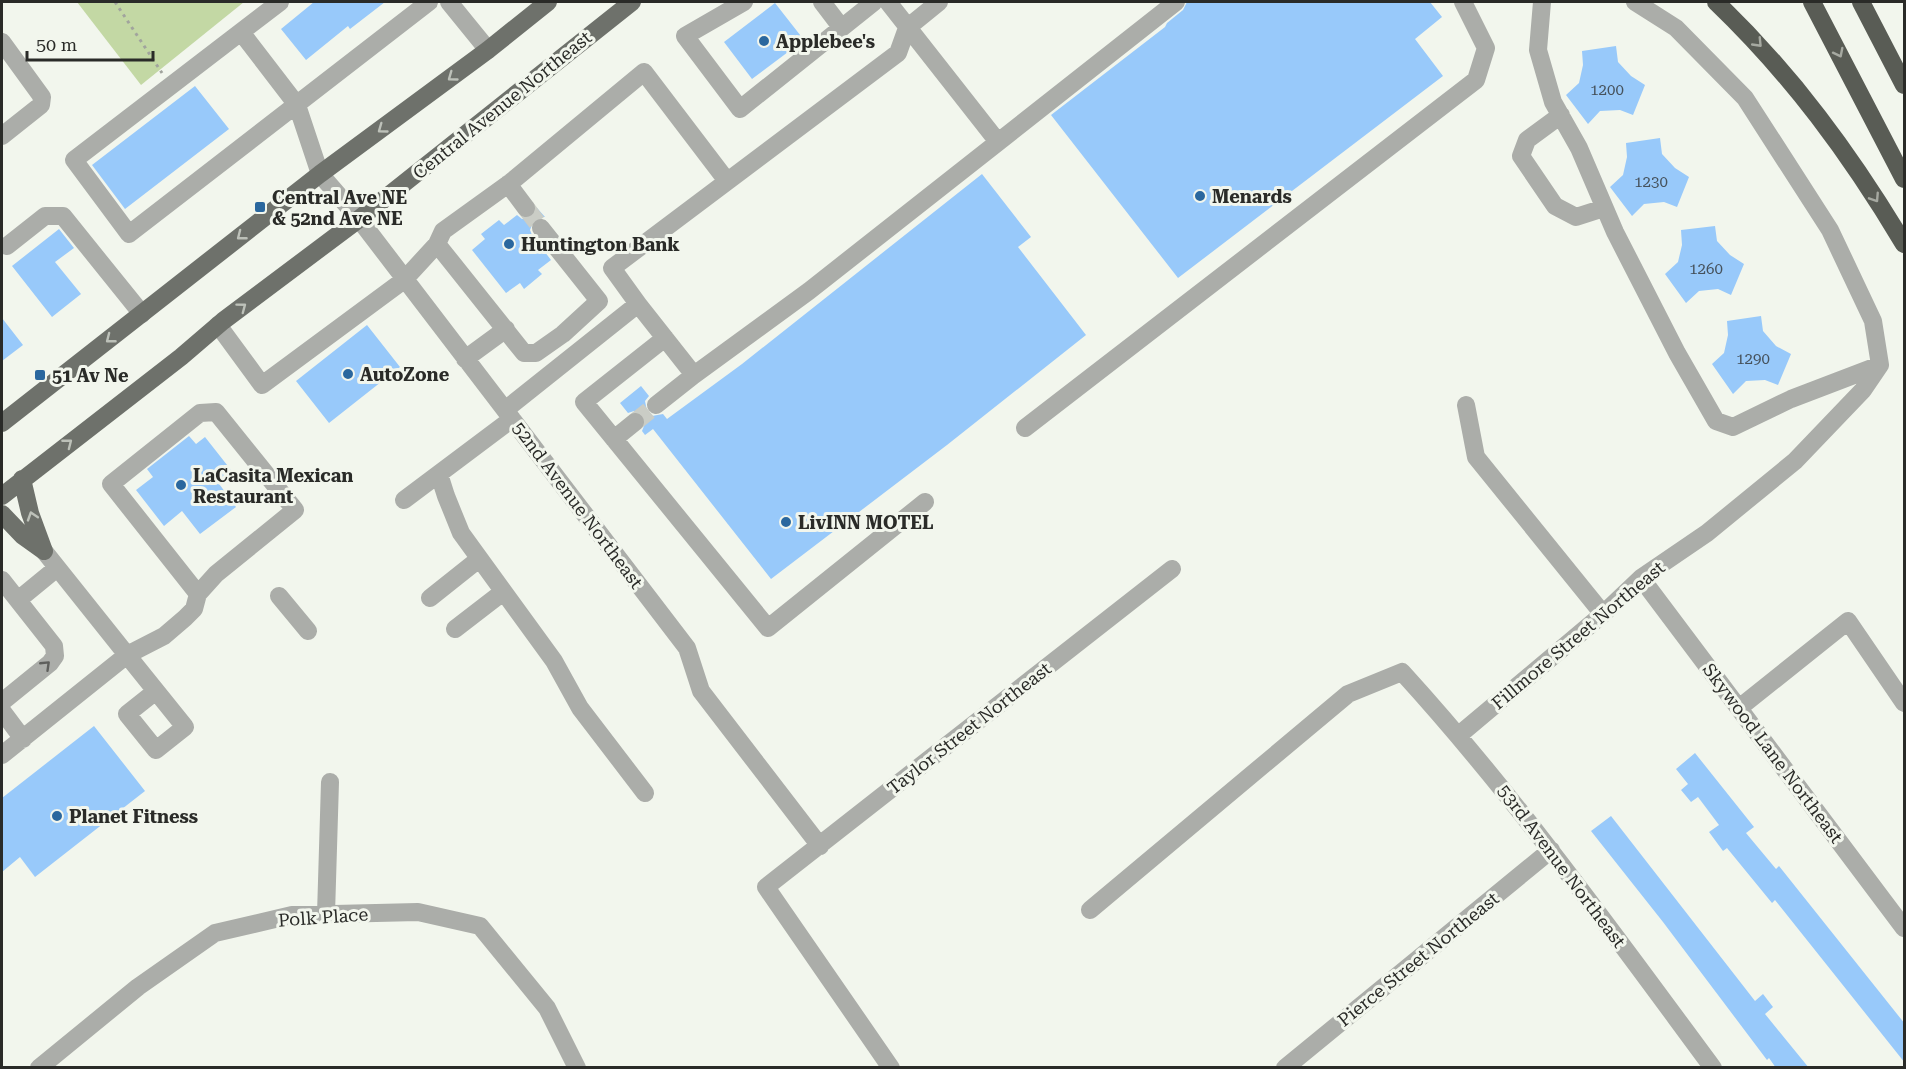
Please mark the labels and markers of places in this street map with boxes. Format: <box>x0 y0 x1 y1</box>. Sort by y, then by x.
place label: Applebee's <box>776 31 875 52</box>
marker: Applebee's <box>757 34 771 48</box>
place label: Menards <box>1212 186 1292 207</box>
place label: Central Ave NE & 52nd Ave NE <box>272 187 407 229</box>
marker: Menards <box>1193 189 1207 203</box>
marker: Central Ave NE & 52nd Ave NE <box>253 200 267 214</box>
place label: Huntington Bank <box>521 234 680 255</box>
marker: Huntington Bank <box>502 237 516 251</box>
place label: AutoZone <box>360 364 450 385</box>
place label: 51 Av Ne <box>52 365 129 386</box>
marker: AutoZone <box>341 367 355 381</box>
marker: 51 Av Ne <box>33 368 47 382</box>
place label: LaCasita Mexican Restaurant <box>193 465 353 507</box>
marker: LaCasita Mexican Restaurant <box>174 478 188 492</box>
place label: LivINN MOTEL <box>798 512 934 533</box>
marker: LivINN MOTEL <box>779 515 793 529</box>
place label: Planet Fitness <box>69 806 198 827</box>
marker: Planet Fitness <box>50 809 64 823</box>

